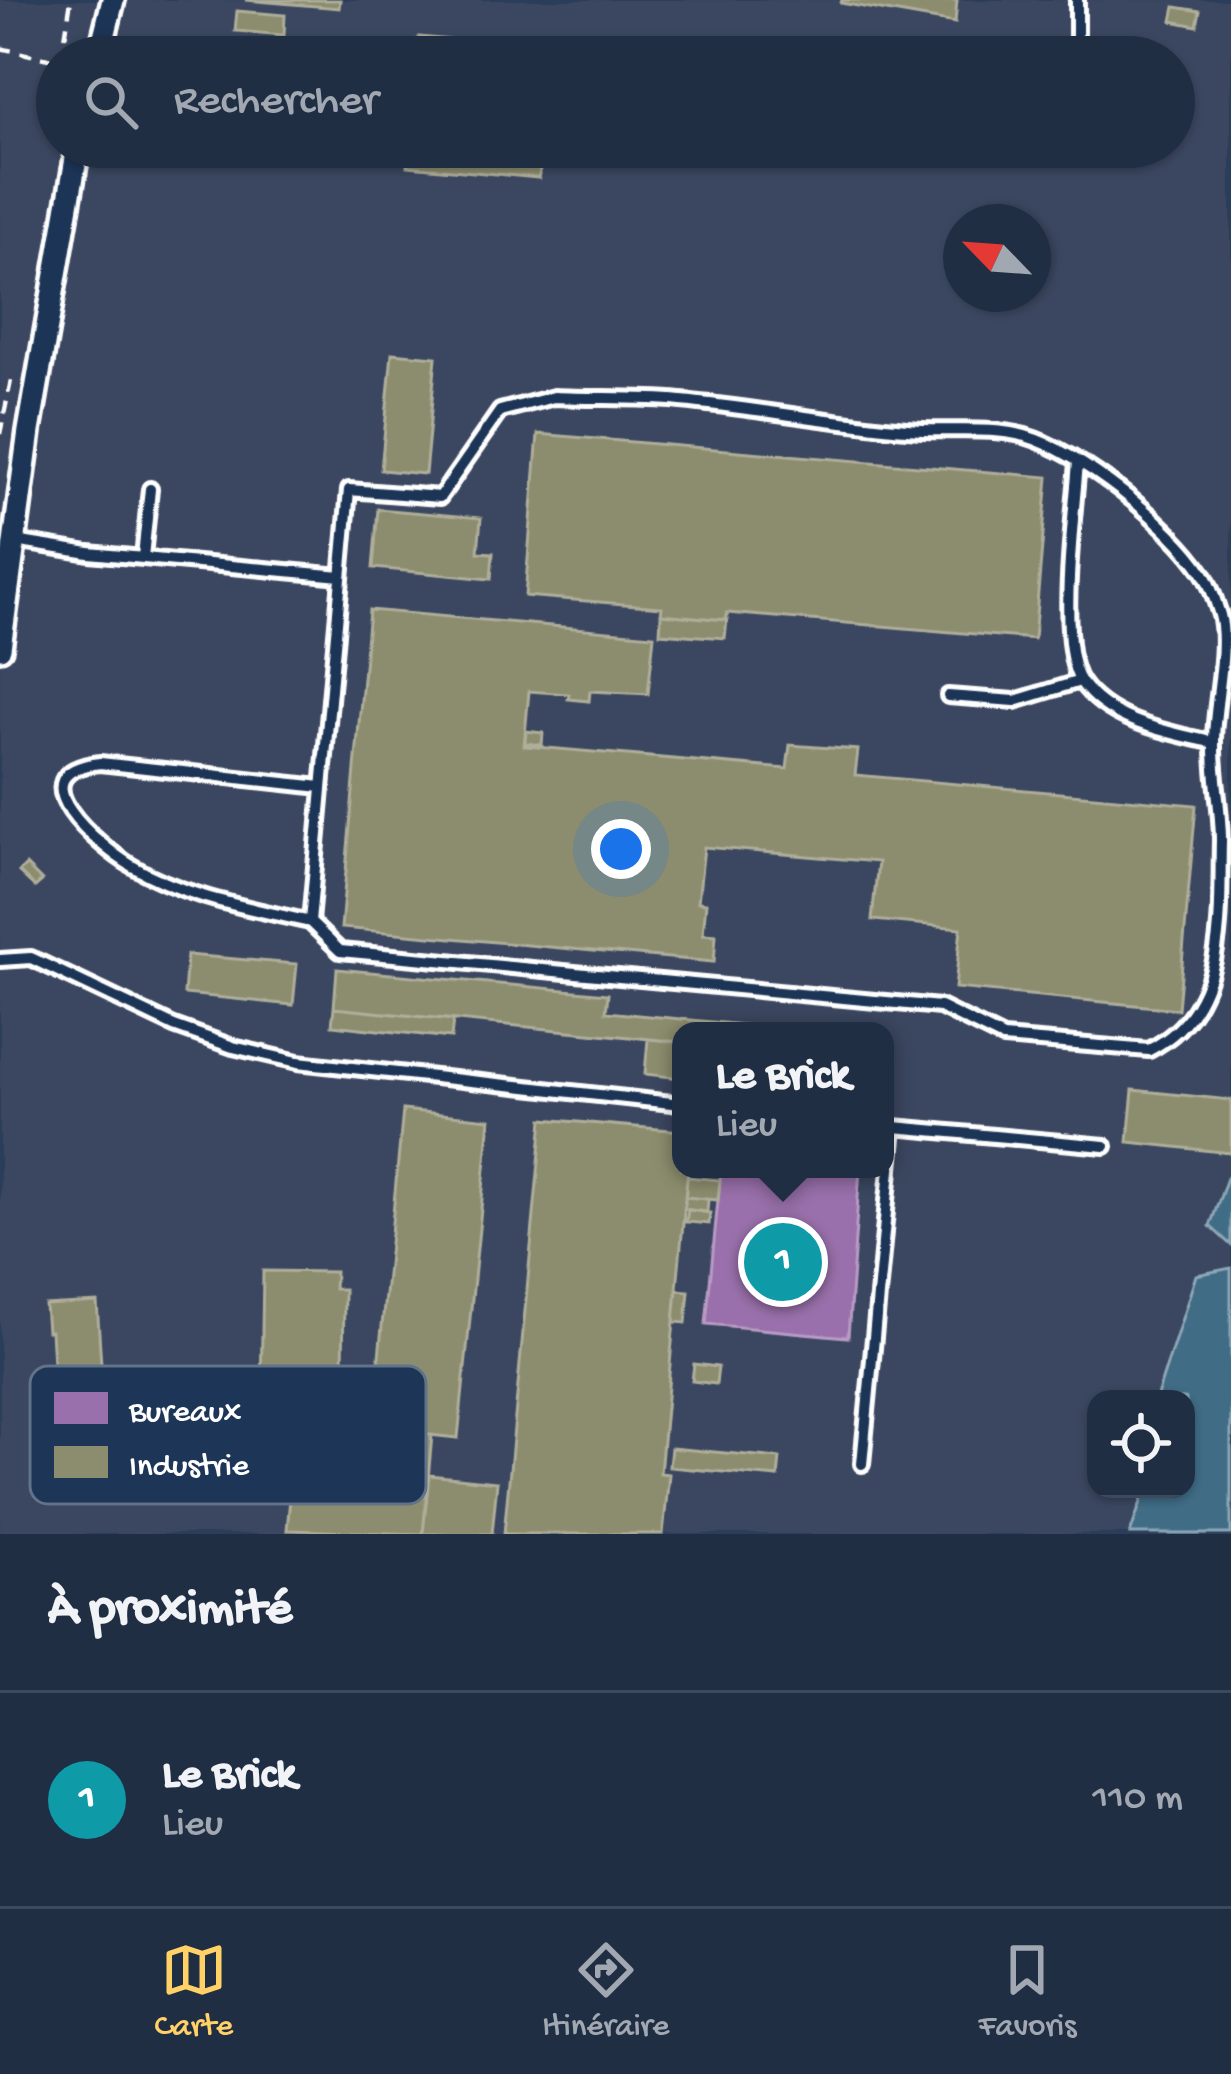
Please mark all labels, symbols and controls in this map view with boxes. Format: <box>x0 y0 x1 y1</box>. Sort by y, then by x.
search box <box>36 36 1195 168</box>
icon: search <box>78 69 144 135</box>
text: Rechercher <box>174 76 378 129</box>
north arrow <box>943 204 1051 312</box>
your location <box>591 819 651 879</box>
popup <box>672 1022 894 1178</box>
text: Le Brick <box>716 1051 850 1104</box>
text: Lieu <box>716 1104 777 1150</box>
pin: 1 <box>744 1217 822 1307</box>
legend <box>30 1366 426 1504</box>
map controls <box>1087 1390 1195 1498</box>
button: locate <box>1087 1390 1195 1498</box>
text: Bureaux <box>128 1395 241 1433</box>
text: Industrie <box>129 1449 250 1487</box>
text: À proximité <box>48 1582 292 1642</box>
text: Le Brick <box>162 1750 296 1803</box>
text: 1 <box>79 1777 95 1823</box>
text: 110 m <box>1092 1777 1183 1823</box>
text: Lieu <box>162 1803 223 1849</box>
tab: Carte <box>155 1937 233 2047</box>
tab: Itinéraire <box>542 1937 669 2047</box>
tab: Favoris <box>979 1937 1076 2047</box>

